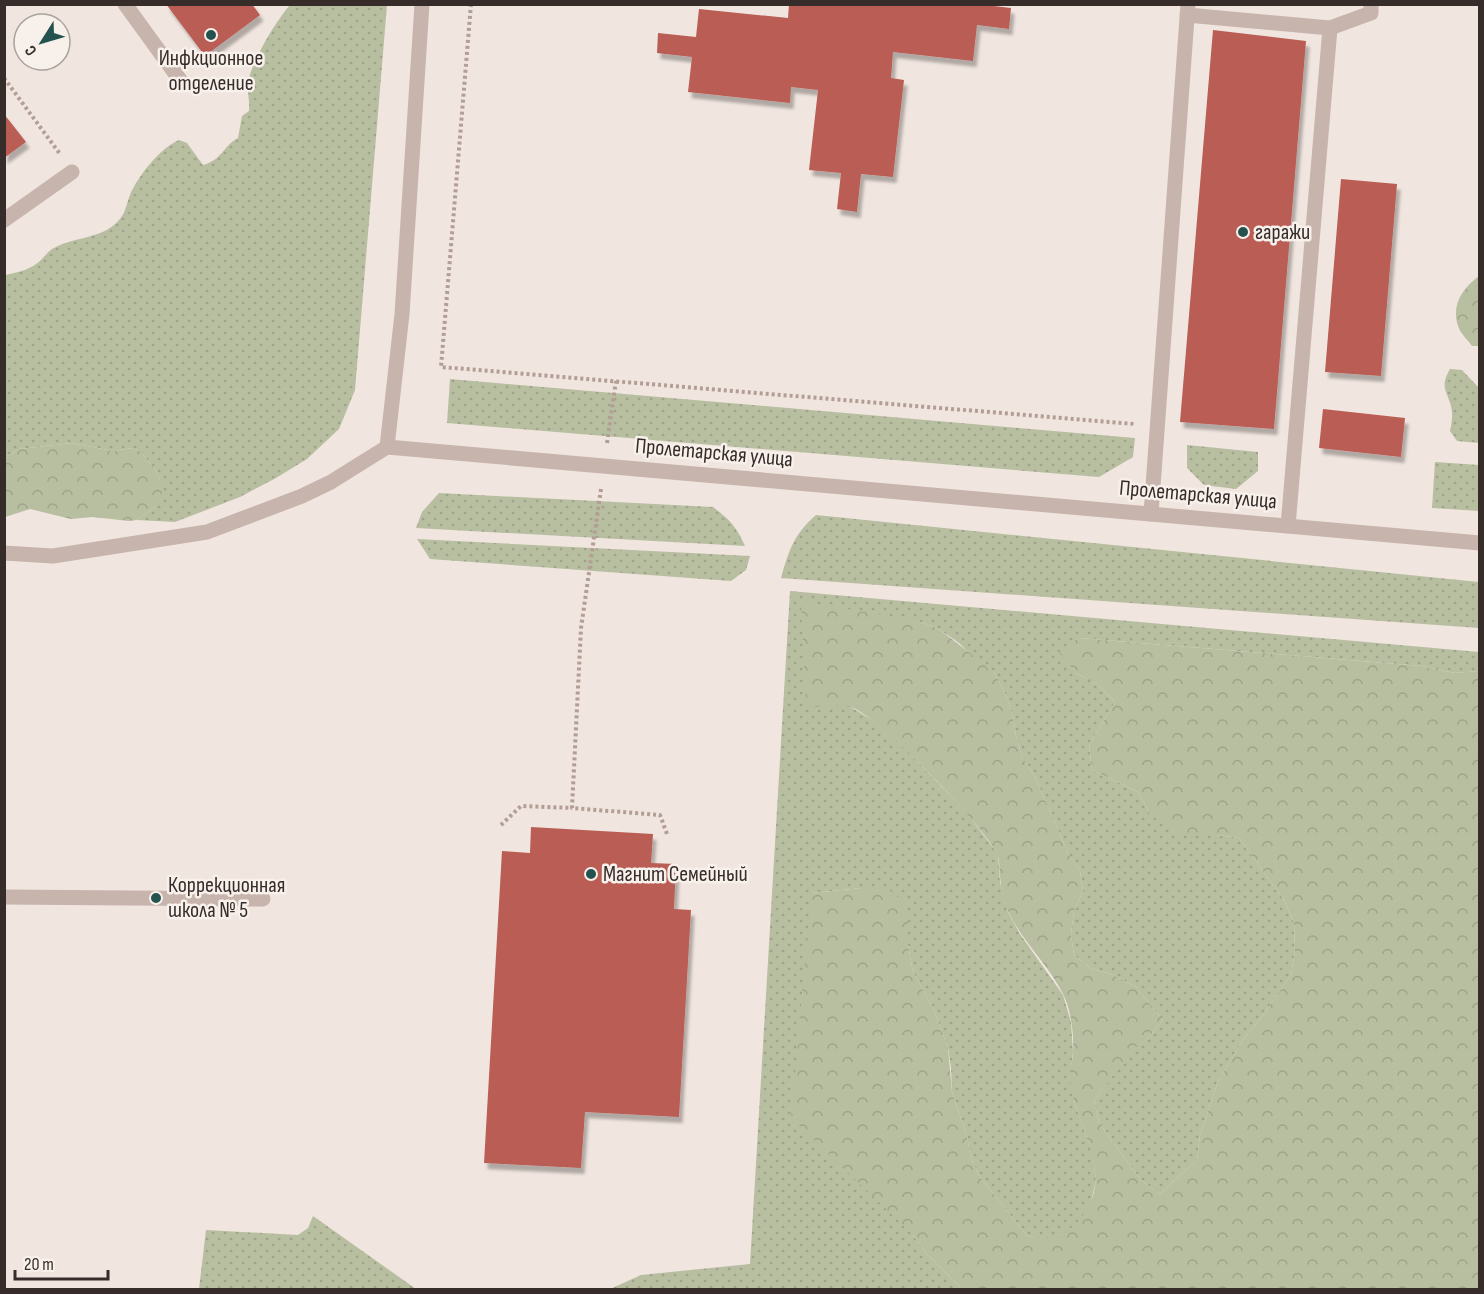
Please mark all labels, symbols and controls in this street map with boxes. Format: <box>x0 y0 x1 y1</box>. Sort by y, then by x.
north arrow <box>12 12 72 72</box>
marker: Инфкционное отделение <box>204 28 218 42</box>
text: С <box>21 41 41 59</box>
place label: Инфкционное отделение <box>159 45 263 97</box>
place label: гаражи <box>1255 219 1310 246</box>
marker: гаражи <box>1236 225 1250 239</box>
street label: Пролетарская улица <box>634 433 794 473</box>
street label: Пролетарская улица <box>1118 475 1278 515</box>
place label: Магнит Семейный <box>603 861 748 888</box>
marker: Магнит Семейный <box>584 867 598 881</box>
place label: Коррекционная школа № 5 <box>168 872 285 924</box>
marker: Коррекционная школа № 5 <box>149 891 163 905</box>
scale bar <box>15 1243 108 1281</box>
text: 20 m <box>24 1254 54 1275</box>

